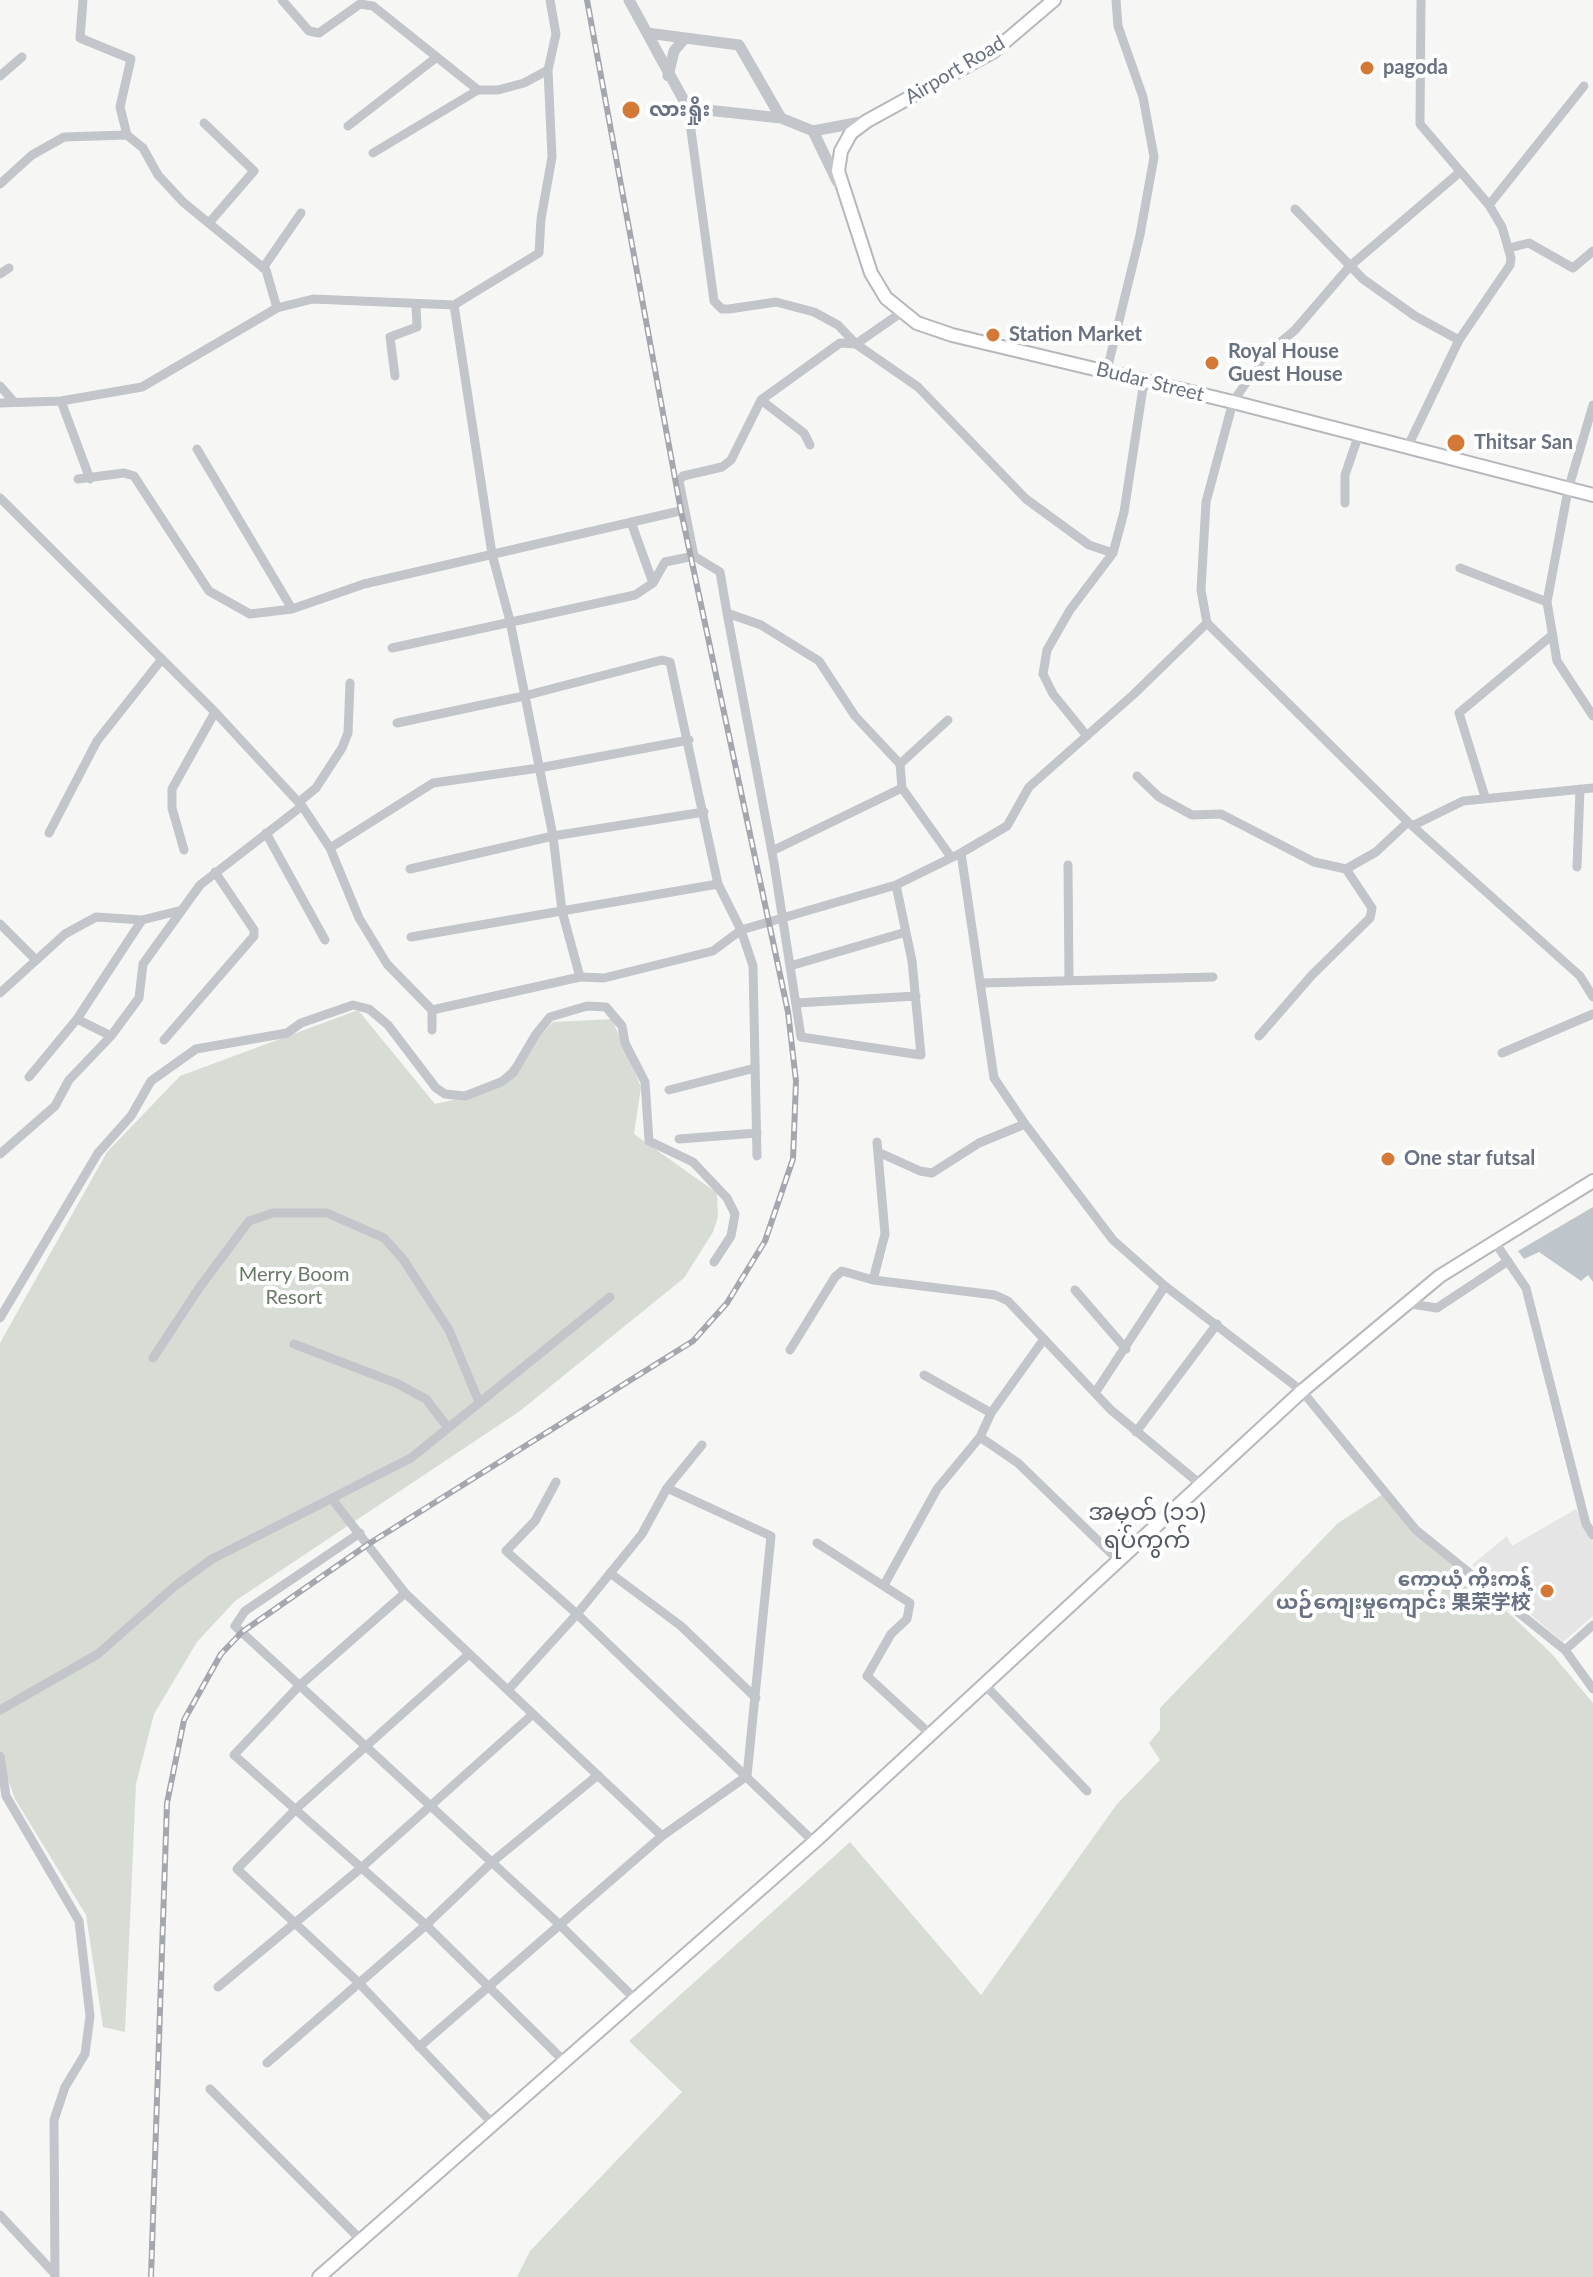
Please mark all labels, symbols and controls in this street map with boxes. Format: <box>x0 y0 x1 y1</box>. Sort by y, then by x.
street label: Airport Road <box>901 31 1009 109</box>
place label: pagoda <box>1383 56 1448 80</box>
marker: pagoda <box>1358 59 1376 77</box>
place label: လားရှိုး <box>649 98 710 122</box>
marker: လားရှိုး <box>620 99 642 121</box>
place label: Station Market <box>1009 323 1142 347</box>
marker: Station Market <box>984 326 1002 344</box>
place label: Royal House Guest House <box>1228 340 1343 387</box>
marker: Royal House Guest House <box>1203 354 1221 372</box>
street label: Budar Street <box>1094 357 1206 407</box>
place label: Thitsar San <box>1474 431 1573 455</box>
marker: Thitsar San <box>1445 432 1467 454</box>
place label: One star futsal <box>1404 1147 1535 1171</box>
marker: One star futsal <box>1379 1150 1397 1168</box>
park label: Merry Boom Resort <box>239 1263 349 1310</box>
district label: အမှတ် (၁၁) ရပ်ကွက် <box>1088 1498 1206 1554</box>
place label: ကော့ယုံ ကိုးကန့် ယဉ်ကျေးမှုကျောင်း 果荣学校 <box>1276 1568 1531 1615</box>
marker: ကော့ယုံ ကိုးကန့် ယဉ်ကျေးမှုကျောင်း 果荣学校 <box>1538 1582 1556 1600</box>

